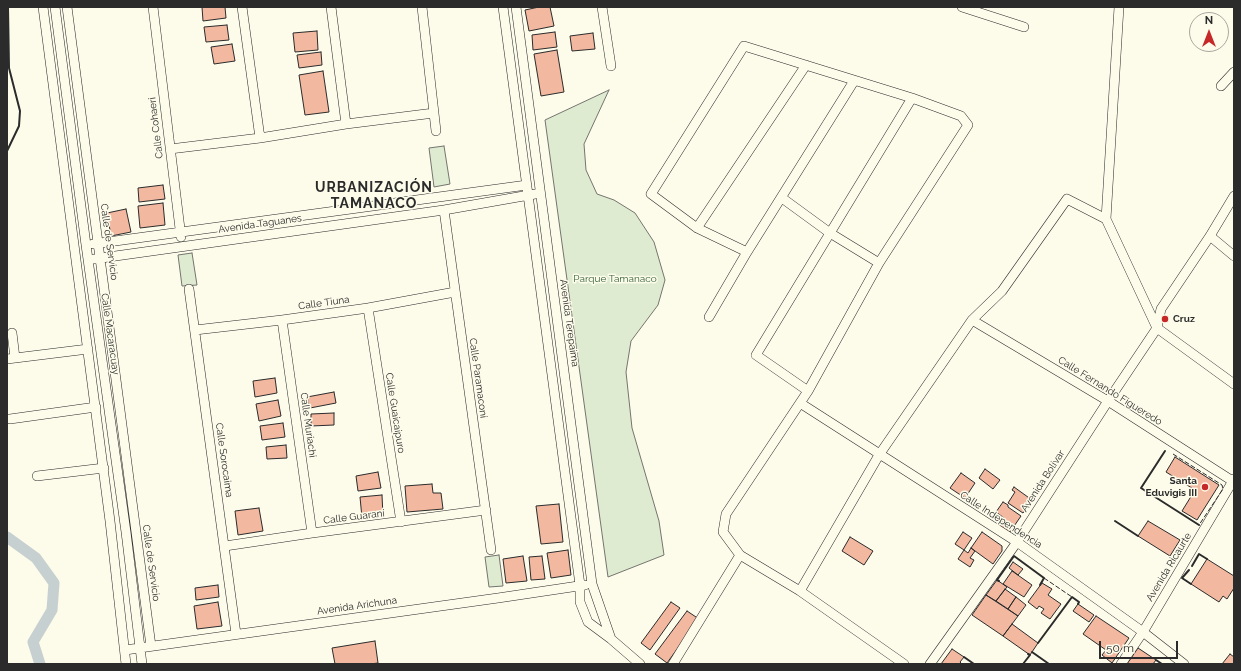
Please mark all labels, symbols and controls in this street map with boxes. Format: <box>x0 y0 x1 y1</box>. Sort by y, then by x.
north arrow <box>1189 12 1229 52</box>
text: N <box>1205 14 1213 27</box>
street label: Calle Cohaeri <box>146 97 166 159</box>
district label: URBANIZACIÓN TAMANACO <box>315 180 433 212</box>
street label: Calle de Servicio <box>98 203 120 281</box>
street label: Avenida Taguanes <box>217 212 303 236</box>
park label: Parque Tamanaco <box>573 273 657 285</box>
street label: Avenida Terepaima <box>557 278 581 368</box>
street label: Calle Macaracuay <box>98 292 122 376</box>
street label: Calle Tiuna <box>298 293 350 313</box>
place label: Cruz <box>1173 313 1195 325</box>
marker: Cruz <box>1160 314 1170 324</box>
street label: Calle Paramaconi <box>466 337 490 419</box>
street label: Calle Fernando Figueredo <box>1056 354 1164 428</box>
street label: Calle Guaicaipuro <box>383 372 407 454</box>
street label: Calle Muriachi <box>297 392 319 458</box>
street label: Calle Sorocaima <box>213 422 235 498</box>
street label: Avenida Bolívar <box>1019 448 1067 514</box>
place label: Santa Eduvigis III <box>1146 475 1197 498</box>
marker: Santa Eduvigis III <box>1200 482 1210 492</box>
street label: Calle Independencia <box>958 489 1044 551</box>
street label: Calle Guaraní <box>323 507 385 527</box>
street label: Calle de Servicio <box>140 524 162 602</box>
street label: Avenida Ricaurte <box>1144 531 1194 603</box>
street label: Avenida Arichuna <box>316 594 398 618</box>
scale bar <box>1101 633 1180 659</box>
text: 50 m <box>1106 641 1134 655</box>

